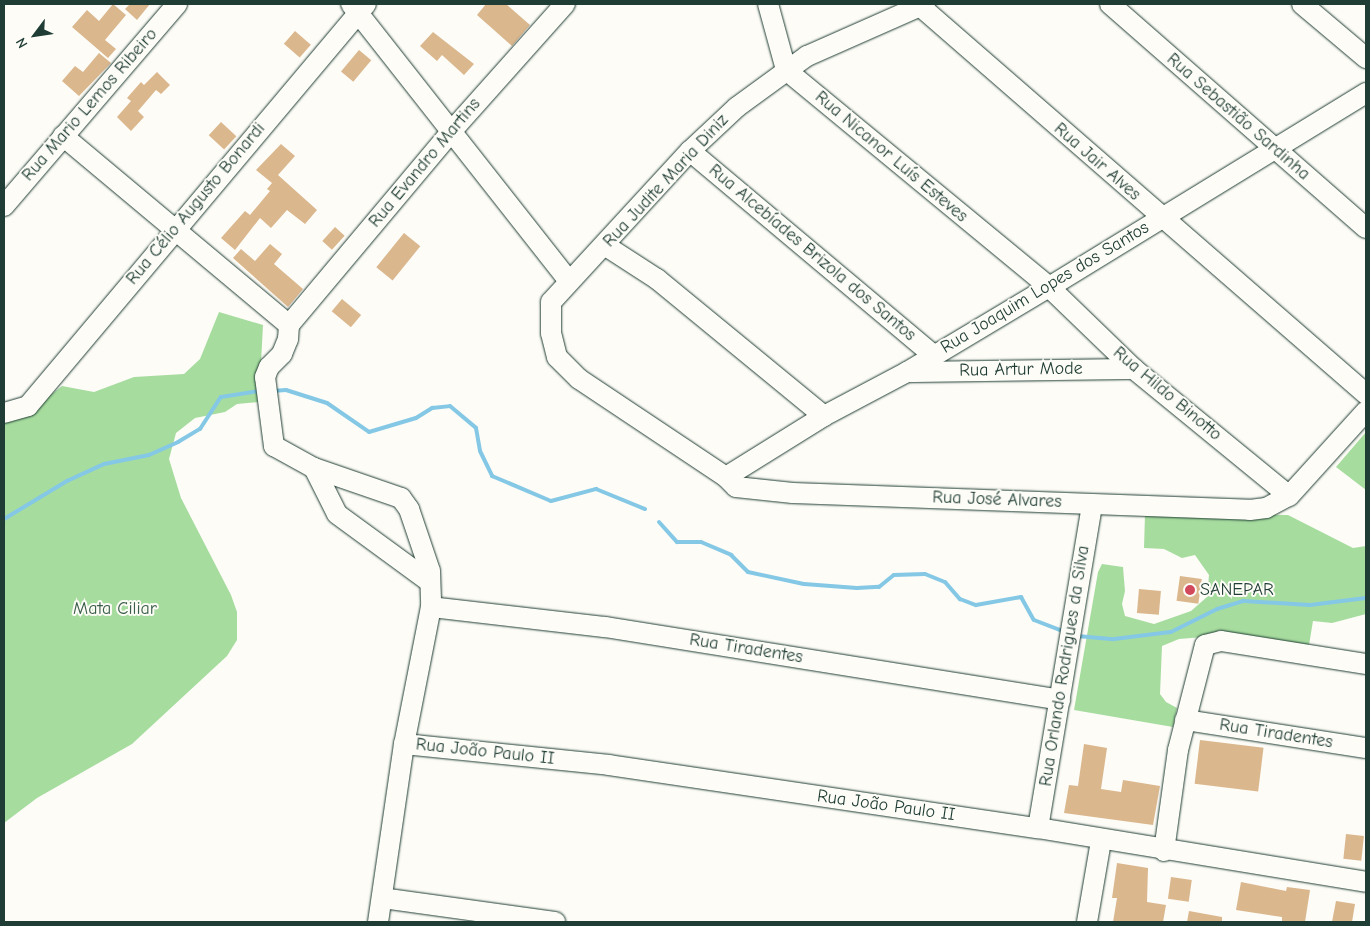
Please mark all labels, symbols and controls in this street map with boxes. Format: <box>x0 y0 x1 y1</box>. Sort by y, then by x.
north arrow <box>10 10 60 60</box>
street label: Rua Mario Lemos Ribeiro <box>18 24 162 186</box>
text: N <box>12 35 31 51</box>
street label: Rua Sebastião Sardinha <box>1162 49 1314 185</box>
street label: Rua Nicanor Luís Esteves <box>810 87 972 227</box>
street label: Rua Evandro Martins <box>364 94 486 232</box>
street label: Rua Judite Maria Diniz <box>599 110 733 252</box>
street label: Rua Jair Alves <box>1049 118 1145 206</box>
street label: Rua Célio Augusto Bonardi <box>122 119 270 289</box>
street label: Rua Alcebíades Brizola dos Santos <box>704 160 920 346</box>
street label: Rua Joaquim Lopes dos Santos <box>937 217 1153 359</box>
street label: Rua Hildo Binotto <box>1108 342 1226 446</box>
street label: Rua Artur Mode <box>959 358 1083 382</box>
street label: Rua José Alvares <box>932 487 1062 513</box>
street label: Rua Orlando Rodrigues da Silva <box>1035 544 1095 788</box>
place label: SANEPAR <box>1200 579 1274 601</box>
marker: SANEPAR <box>1184 584 1196 596</box>
park label: Mata Ciliar <box>73 598 157 620</box>
street label: Rua Tiradentes <box>688 629 804 669</box>
street label: Rua Tiradentes <box>1218 714 1334 754</box>
street label: Rua João Paulo II <box>415 734 555 770</box>
street label: Rua João Paulo II <box>816 786 956 826</box>

